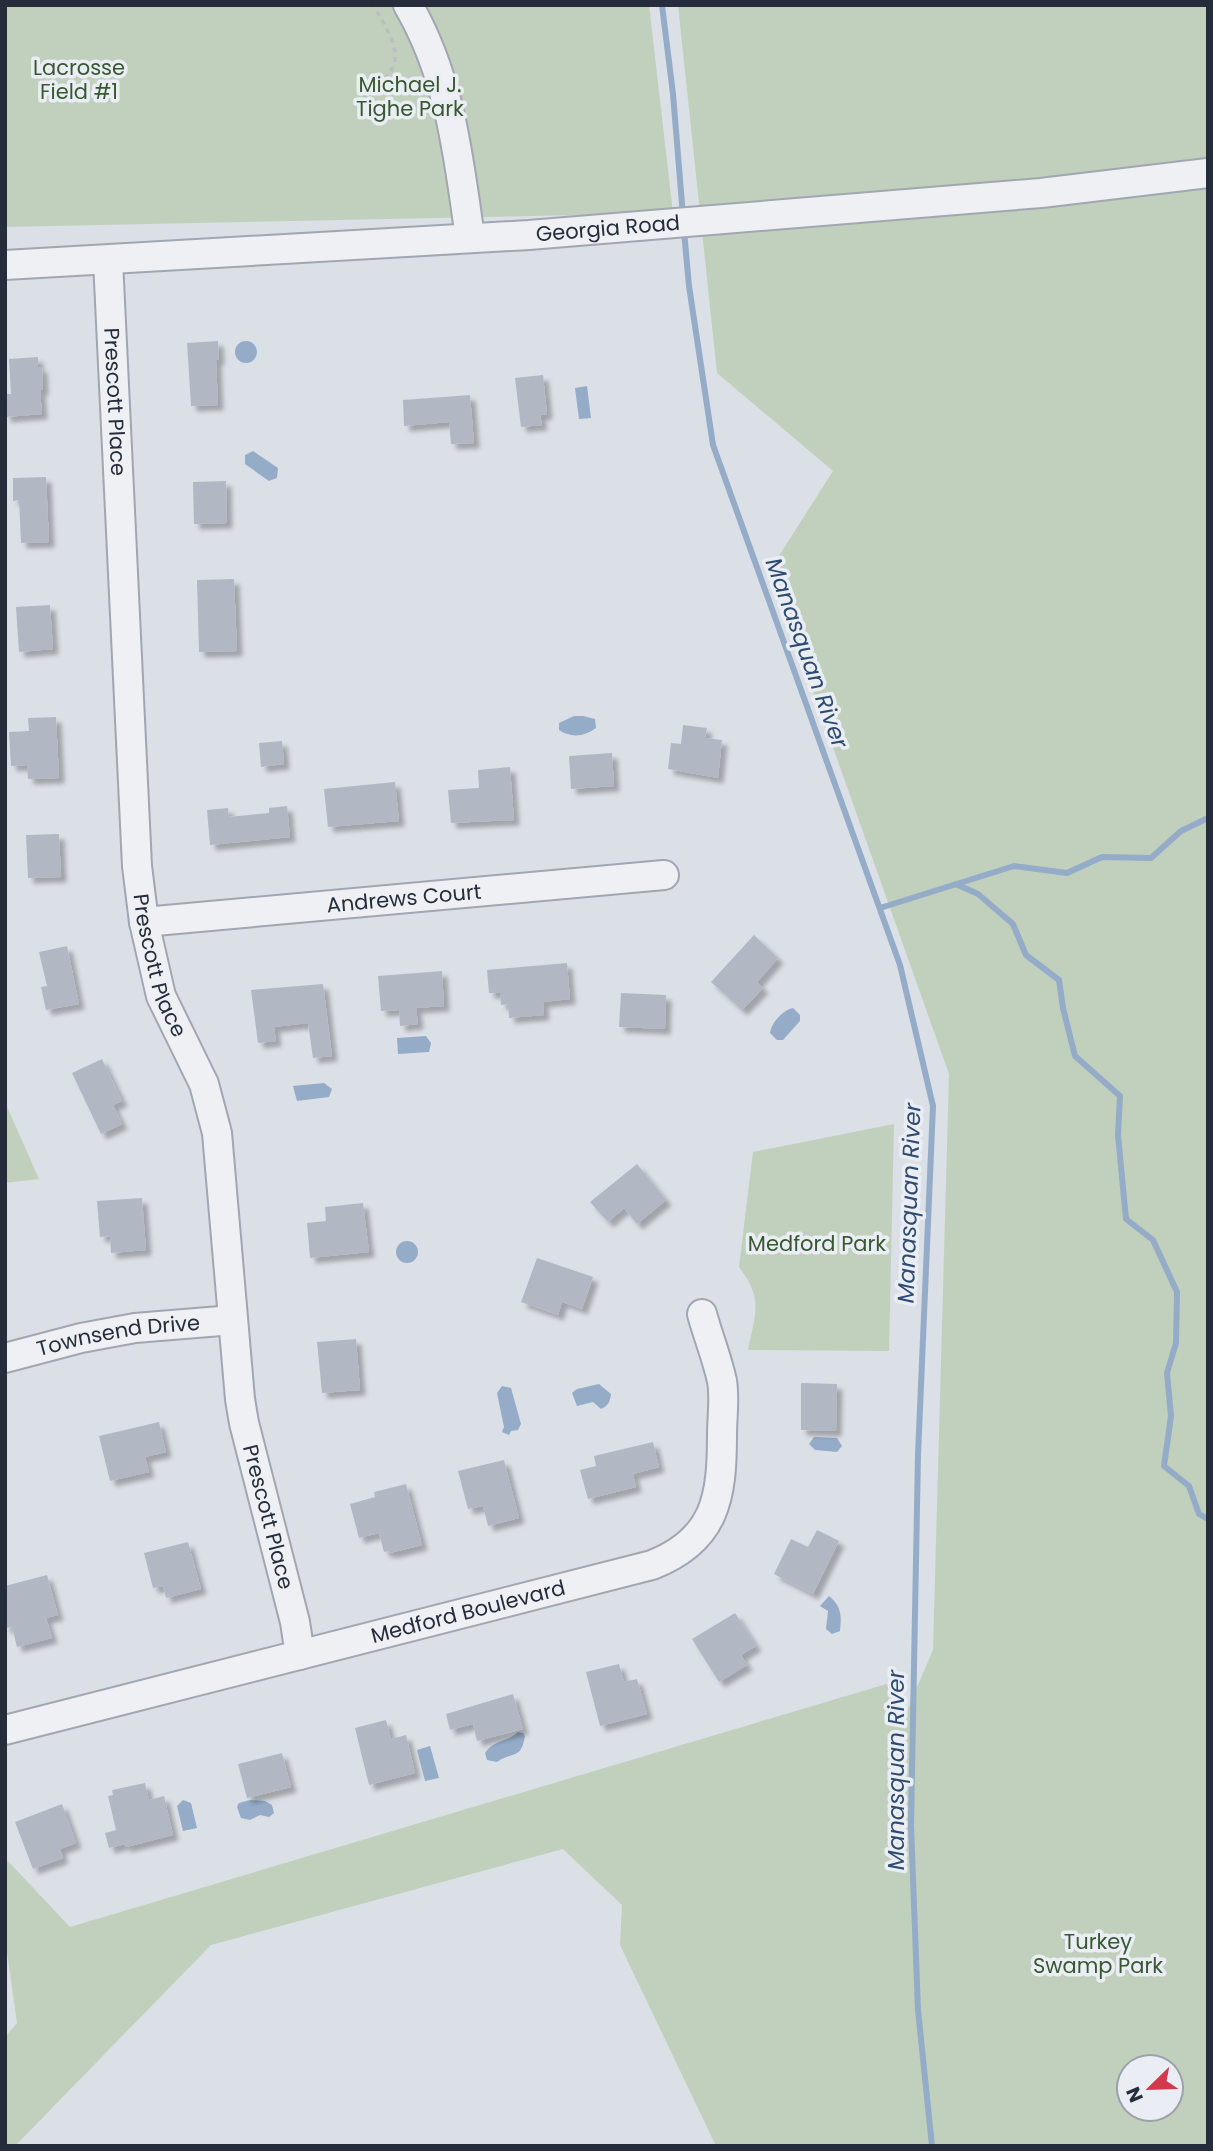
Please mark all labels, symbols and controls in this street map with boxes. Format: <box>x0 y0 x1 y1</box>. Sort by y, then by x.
park label: Lacrosse Field #1 <box>33 53 125 106</box>
park label: Michael J. Tighe Park <box>356 70 464 123</box>
street label: Georgia Road <box>535 208 681 248</box>
street label: Prescott Place <box>97 327 133 477</box>
water label: Manasquan River <box>758 553 857 754</box>
street label: Andrews Court <box>325 877 482 919</box>
street label: Prescott Place <box>127 892 194 1042</box>
water label: Manasquan River <box>890 1101 929 1304</box>
park label: Medford Park <box>748 1229 886 1258</box>
street label: Townsend Drive <box>33 1308 201 1363</box>
street label: Prescott Place <box>236 1441 301 1592</box>
street label: Medford Boulevard <box>368 1573 568 1650</box>
water label: Manasquan River <box>880 1668 912 1870</box>
park label: Turkey Swamp Park <box>1033 1927 1163 1980</box>
north arrow <box>1115 2053 1185 2123</box>
text: N <box>1120 2083 1150 2106</box>

